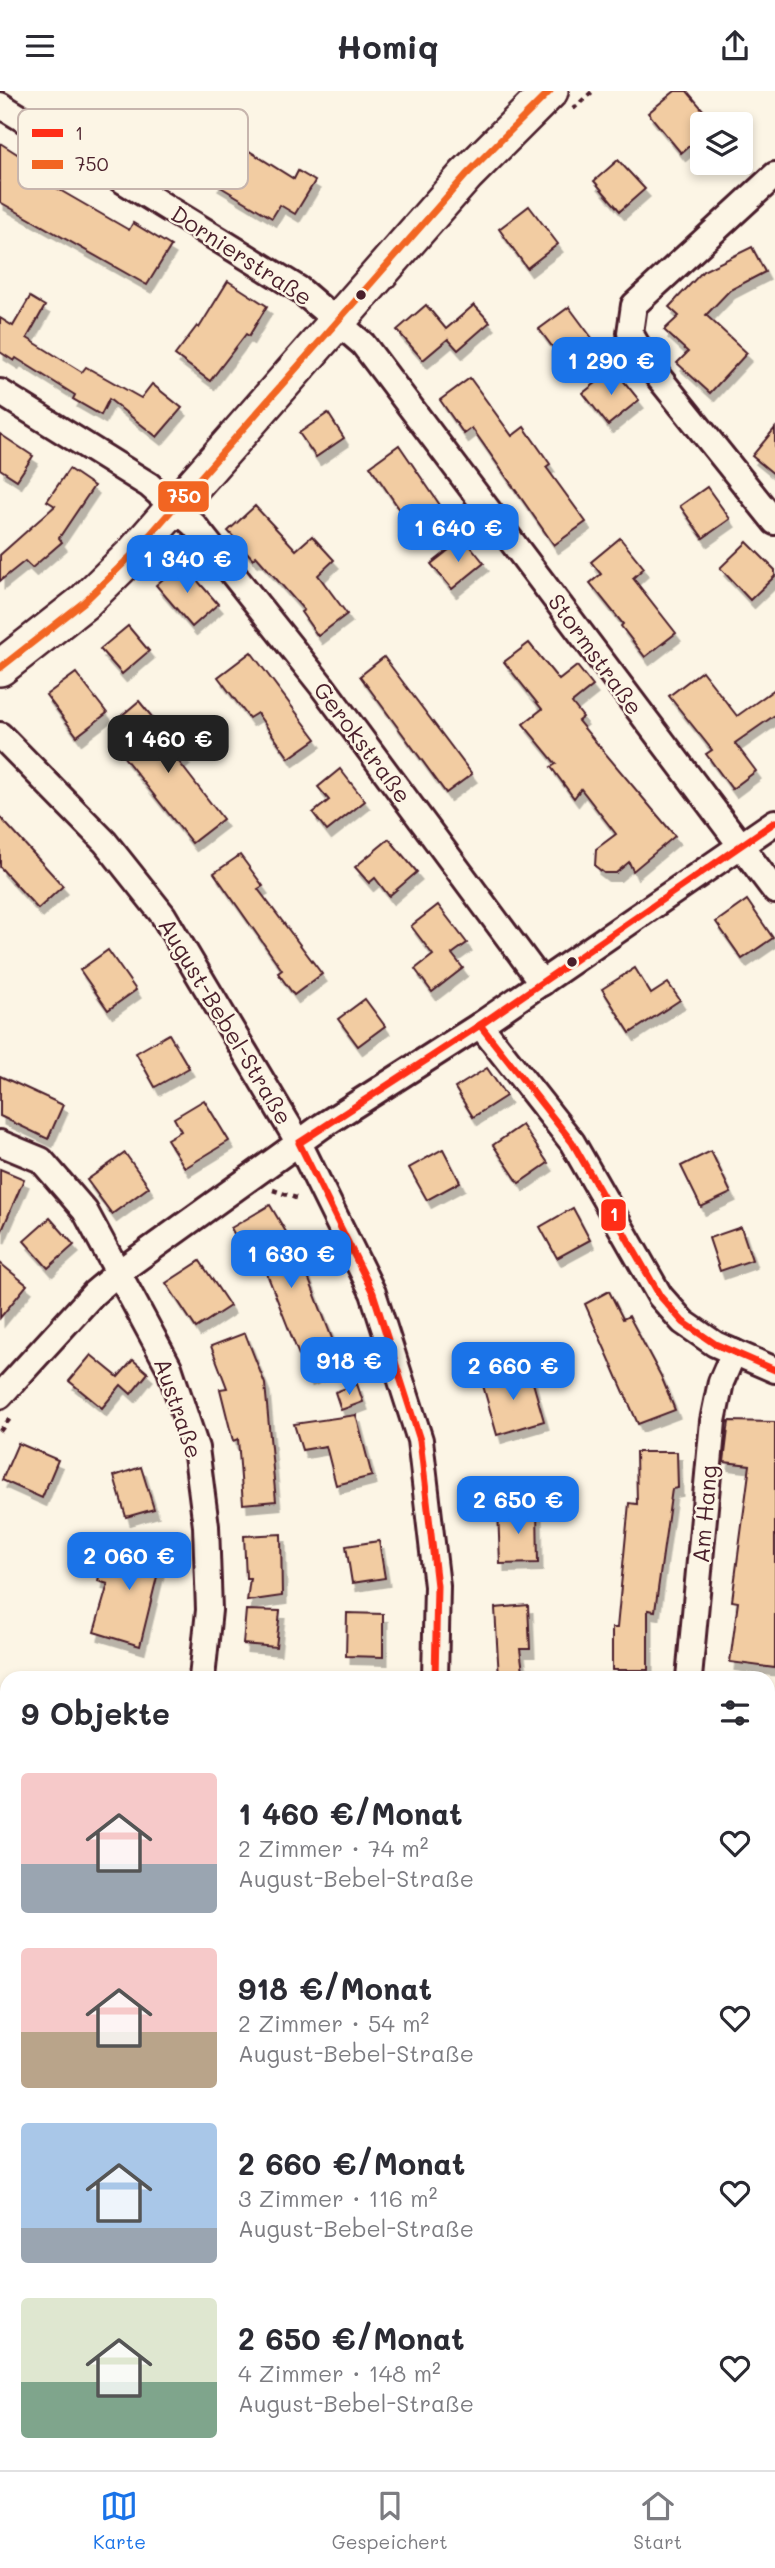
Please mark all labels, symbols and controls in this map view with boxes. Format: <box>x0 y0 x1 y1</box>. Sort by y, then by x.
text: Homiq <box>336 25 439 67</box>
icon: menu <box>21 27 59 65</box>
icon: share <box>716 27 754 65</box>
legend <box>18 109 248 189</box>
map controls <box>690 112 753 175</box>
button: layers <box>690 112 753 175</box>
text: 1 <box>75 120 84 145</box>
text: 750 <box>75 151 109 176</box>
street label: Dornierstraße <box>166 198 318 312</box>
unlabelled marker <box>354 288 368 302</box>
pin: 1 290 € <box>546 337 676 397</box>
text: 1 290 € <box>568 345 654 375</box>
line badge: 750 <box>157 480 210 513</box>
text: 750 <box>167 483 201 508</box>
pin: 1 640 € <box>393 505 523 564</box>
text: 1 640 € <box>414 512 502 542</box>
pin: 1 340 € <box>122 535 252 595</box>
text: 1 340 € <box>143 543 231 573</box>
street label: Stormstraße <box>542 588 650 720</box>
street label: Gerokstraße <box>307 675 419 809</box>
pin: 1 460 € <box>103 715 233 775</box>
text: 1 460 € <box>124 723 212 753</box>
street label: August-Bebel-Straße <box>152 912 300 1130</box>
unlabelled marker <box>565 955 579 969</box>
line badge: 1 <box>600 1198 627 1232</box>
text: 1 <box>610 1201 618 1226</box>
pin: 1 630 € <box>226 1231 356 1290</box>
text: 1 630 € <box>247 1238 335 1268</box>
pin: 918 € <box>300 1337 398 1397</box>
pin: 2 660 € <box>448 1343 578 1402</box>
text: 918 € <box>316 1345 382 1375</box>
text: 2 660 € <box>468 1350 558 1380</box>
street label: Austraße <box>148 1354 210 1462</box>
street label: Am Hang <box>685 1464 723 1564</box>
pin: 2 650 € <box>453 1477 583 1536</box>
text: 2 650 € <box>473 1484 563 1514</box>
pin: 2 060 € <box>64 1533 194 1592</box>
text: 2 060 € <box>83 1540 175 1570</box>
text: 9 Objekte <box>21 1693 170 1733</box>
icon: filters <box>716 1694 754 1732</box>
text: 1 460 €/Monat <box>238 1793 463 1833</box>
icon: home <box>77 1801 161 1885</box>
icon: heart <box>716 1824 754 1862</box>
text: 2 Zimmer · 74 m² <box>238 1833 429 1863</box>
text: August-Bebel-Straße <box>238 1863 474 1893</box>
text: 918 €/Monat <box>238 1968 432 2008</box>
icon: home <box>77 1976 161 2060</box>
icon: heart <box>716 1999 754 2037</box>
text: 2 Zimmer · 54 m² <box>238 2008 429 2038</box>
text: August-Bebel-Straße <box>238 2038 474 2068</box>
text: 2 660 €/Monat <box>238 2143 465 2183</box>
icon: home <box>77 2151 161 2235</box>
icon: heart <box>716 2174 754 2212</box>
text: 3 Zimmer · 116 m² <box>238 2183 437 2213</box>
text: August-Bebel-Straße <box>238 2213 474 2243</box>
text: 2 650 €/Monat <box>238 2318 465 2358</box>
icon: home <box>77 2326 161 2410</box>
icon: heart <box>716 2349 754 2387</box>
text: 4 Zimmer · 148 m² <box>238 2358 441 2388</box>
text: August-Bebel-Straße <box>238 2388 474 2418</box>
tab: Karte <box>93 2487 146 2554</box>
tab: Gespeichert <box>332 2487 448 2554</box>
tab: Start <box>633 2487 682 2554</box>

